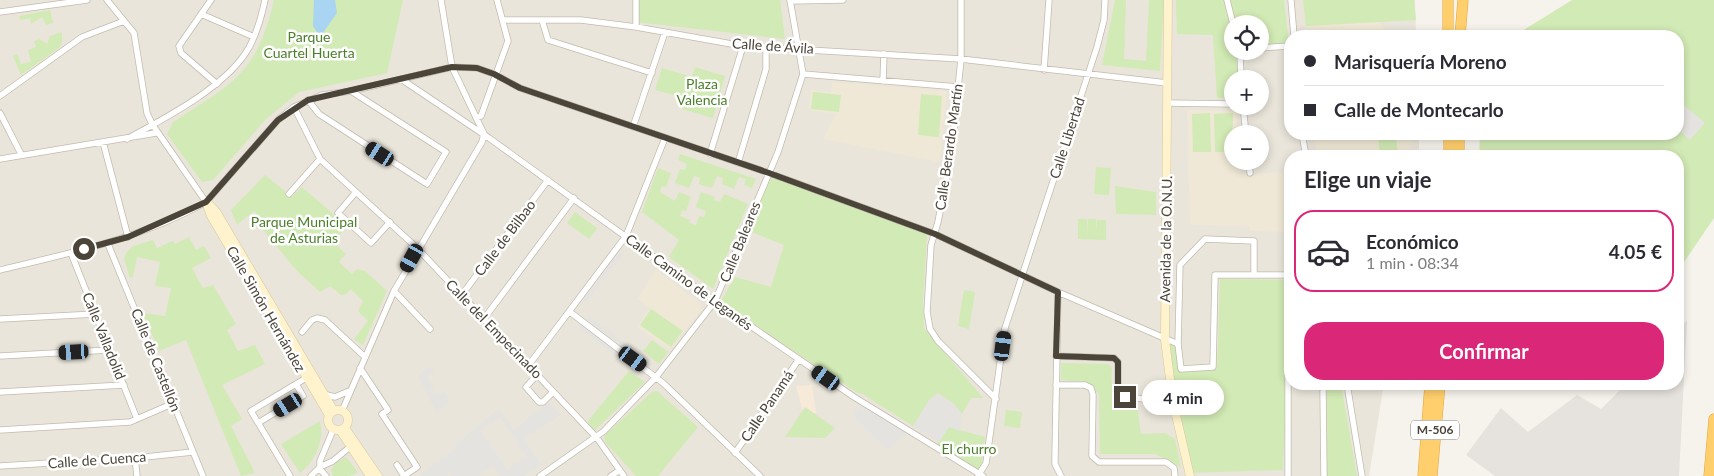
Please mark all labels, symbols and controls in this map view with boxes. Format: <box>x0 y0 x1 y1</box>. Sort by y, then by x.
map controls <box>1224 15 1269 170</box>
button: locate <box>1224 15 1269 60</box>
park label: Parque Cuartel Huerta <box>263 28 355 61</box>
street label: Calle de Ávila <box>732 34 815 57</box>
text: Marisquería Moreno <box>1334 50 1507 73</box>
button: + <box>1224 70 1269 115</box>
park label: Plaza Valencia <box>677 75 727 108</box>
street label: Calle Berardo Martín <box>931 83 966 211</box>
street label: Calle Libertad <box>1045 95 1088 181</box>
text: Calle de Montecarlo <box>1334 98 1504 121</box>
button: − <box>1224 125 1269 170</box>
car <box>363 140 396 168</box>
text: Elige un viaje <box>1304 166 1432 193</box>
street label: Avenida de la O.N.U. <box>1156 175 1175 303</box>
street label: Calle de Bilbao <box>470 196 539 279</box>
street label: Calle Baleares <box>716 199 763 285</box>
park label: Parque Municipal de Asturias <box>251 213 357 246</box>
icon: car <box>1306 229 1351 274</box>
street label: Calle Camino de Leganés <box>622 230 756 333</box>
text: Económico <box>1366 230 1459 253</box>
route start <box>73 238 95 260</box>
text: 4.05 € <box>1609 240 1662 263</box>
car <box>398 241 425 275</box>
street label: Calle Simón Hernández <box>223 243 309 375</box>
text: 1 min · 08:34 <box>1366 253 1459 272</box>
street label: Calle del Empecinado <box>443 276 546 382</box>
street label: Calle Valladolid <box>79 290 130 382</box>
street label: Calle de Castellón <box>128 306 185 414</box>
button: Confirmar <box>1304 322 1664 380</box>
car <box>993 330 1012 362</box>
car <box>58 344 89 360</box>
car <box>616 344 649 374</box>
car <box>809 363 842 393</box>
street label: Calle Panamá <box>737 367 797 445</box>
callout: 4 min <box>1142 380 1225 414</box>
route end <box>1114 386 1136 408</box>
text: 4 min <box>1163 388 1203 407</box>
car <box>271 391 304 419</box>
road number: M-506 <box>1411 420 1459 440</box>
park label: El churro <box>941 440 997 457</box>
street label: Calle de Cuenca <box>47 448 147 471</box>

